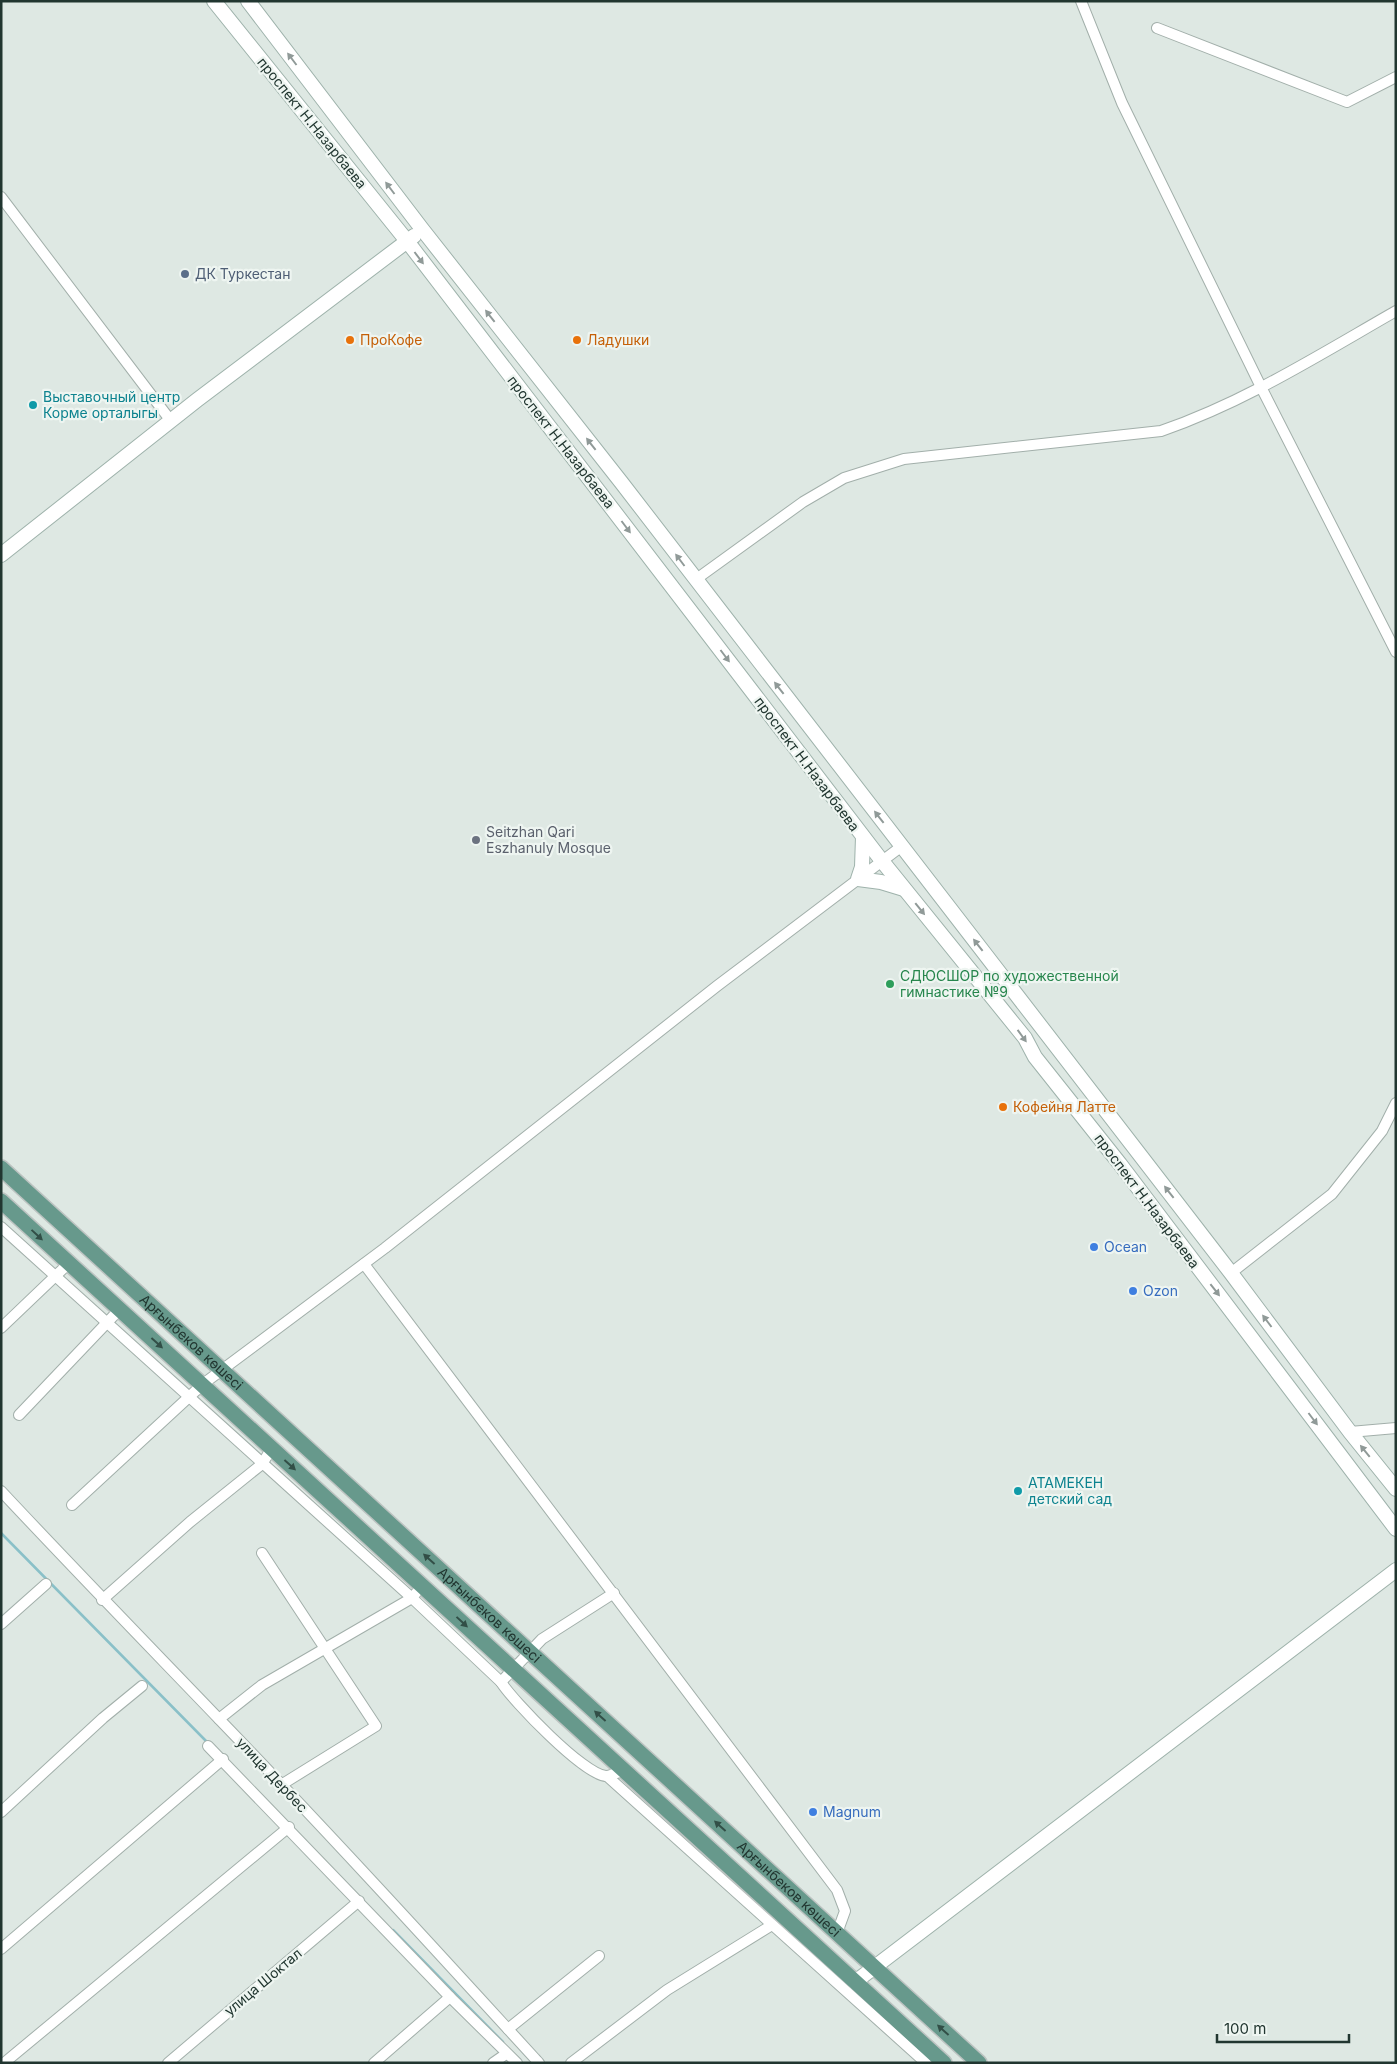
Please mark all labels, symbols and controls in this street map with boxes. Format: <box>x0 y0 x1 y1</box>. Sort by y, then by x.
one-way arrow <box>287 52 297 66</box>
street label: проспект Н.Назарбаева <box>254 54 371 192</box>
one-way arrow <box>385 182 396 195</box>
one-way arrow <box>414 251 424 265</box>
place label: ДК Туркестан <box>195 265 291 282</box>
marker: ДК Туркестан <box>179 268 191 280</box>
one-way arrow <box>485 309 495 323</box>
place label: ПроКофе <box>360 331 422 348</box>
place label: Ладушки <box>587 331 649 348</box>
marker: ПроКофе <box>344 334 356 346</box>
marker: Ладушки <box>571 334 583 346</box>
street label: проспект Н.Назарбаева <box>504 372 619 511</box>
place label: Выставочный центр Корме орталыгы <box>43 388 180 421</box>
marker: Выставочный центр Корме орталыгы <box>27 399 39 411</box>
one-way arrow <box>585 438 596 451</box>
one-way arrow <box>621 520 631 534</box>
one-way arrow <box>675 553 685 567</box>
one-way arrow <box>719 649 730 662</box>
one-way arrow <box>774 682 785 695</box>
street label: проспект Н.Назарбаева <box>751 693 863 834</box>
one-way arrow <box>874 810 884 824</box>
place label: Seitzhan Qari Eszhanuly Mosque <box>486 823 611 856</box>
marker: Seitzhan Qari Eszhanuly Mosque <box>470 834 482 846</box>
one-way arrow <box>915 903 926 916</box>
one-way arrow <box>973 939 984 952</box>
place label: СДЮСШОР по художественной гимнастике №9 <box>900 967 1119 1000</box>
marker: СДЮСШОР по художественной гимнастике №9 <box>884 978 896 990</box>
one-way arrow <box>1017 1029 1027 1043</box>
place label: Кофейня Латте <box>1013 1098 1116 1115</box>
marker: Кофейня Латте <box>997 1101 1009 1113</box>
street label: проспект Н.Назарбаева <box>1091 1130 1203 1271</box>
one-way arrow <box>1163 1186 1174 1199</box>
one-way arrow <box>30 1229 42 1241</box>
place label: Ocean <box>1104 1238 1147 1255</box>
marker: Ocean <box>1088 1241 1100 1253</box>
place label: Ozon <box>1143 1282 1178 1299</box>
one-way arrow <box>1209 1283 1220 1296</box>
marker: Ozon <box>1127 1285 1139 1297</box>
street label: Арғынбеков көшесі <box>137 1290 247 1393</box>
one-way arrow <box>1262 1314 1272 1328</box>
one-way arrow <box>151 1338 164 1349</box>
one-way arrow <box>1308 1412 1318 1426</box>
one-way arrow <box>1360 1445 1371 1458</box>
one-way arrow <box>284 1459 296 1471</box>
place label: АТАМЕКЕН детский сад <box>1028 1474 1112 1507</box>
marker: АТАМЕКЕН детский сад <box>1012 1485 1024 1497</box>
one-way arrow <box>423 1553 435 1565</box>
street label: Арғынбеков көшесі <box>435 1563 545 1666</box>
one-way arrow <box>456 1616 468 1628</box>
one-way arrow <box>595 1710 607 1722</box>
street label: улица Дербес <box>233 1734 311 1816</box>
place label: Magnum <box>823 1803 881 1820</box>
marker: Magnum <box>807 1806 819 1818</box>
one-way arrow <box>714 1820 727 1831</box>
street label: Арғынбеков көшесі <box>734 1837 844 1940</box>
street label: улица Шоктал <box>221 1944 305 2019</box>
scale bar <box>1217 2012 1350 2044</box>
text: 100 m <box>1224 2019 1266 2038</box>
one-way arrow <box>938 2024 950 2036</box>

